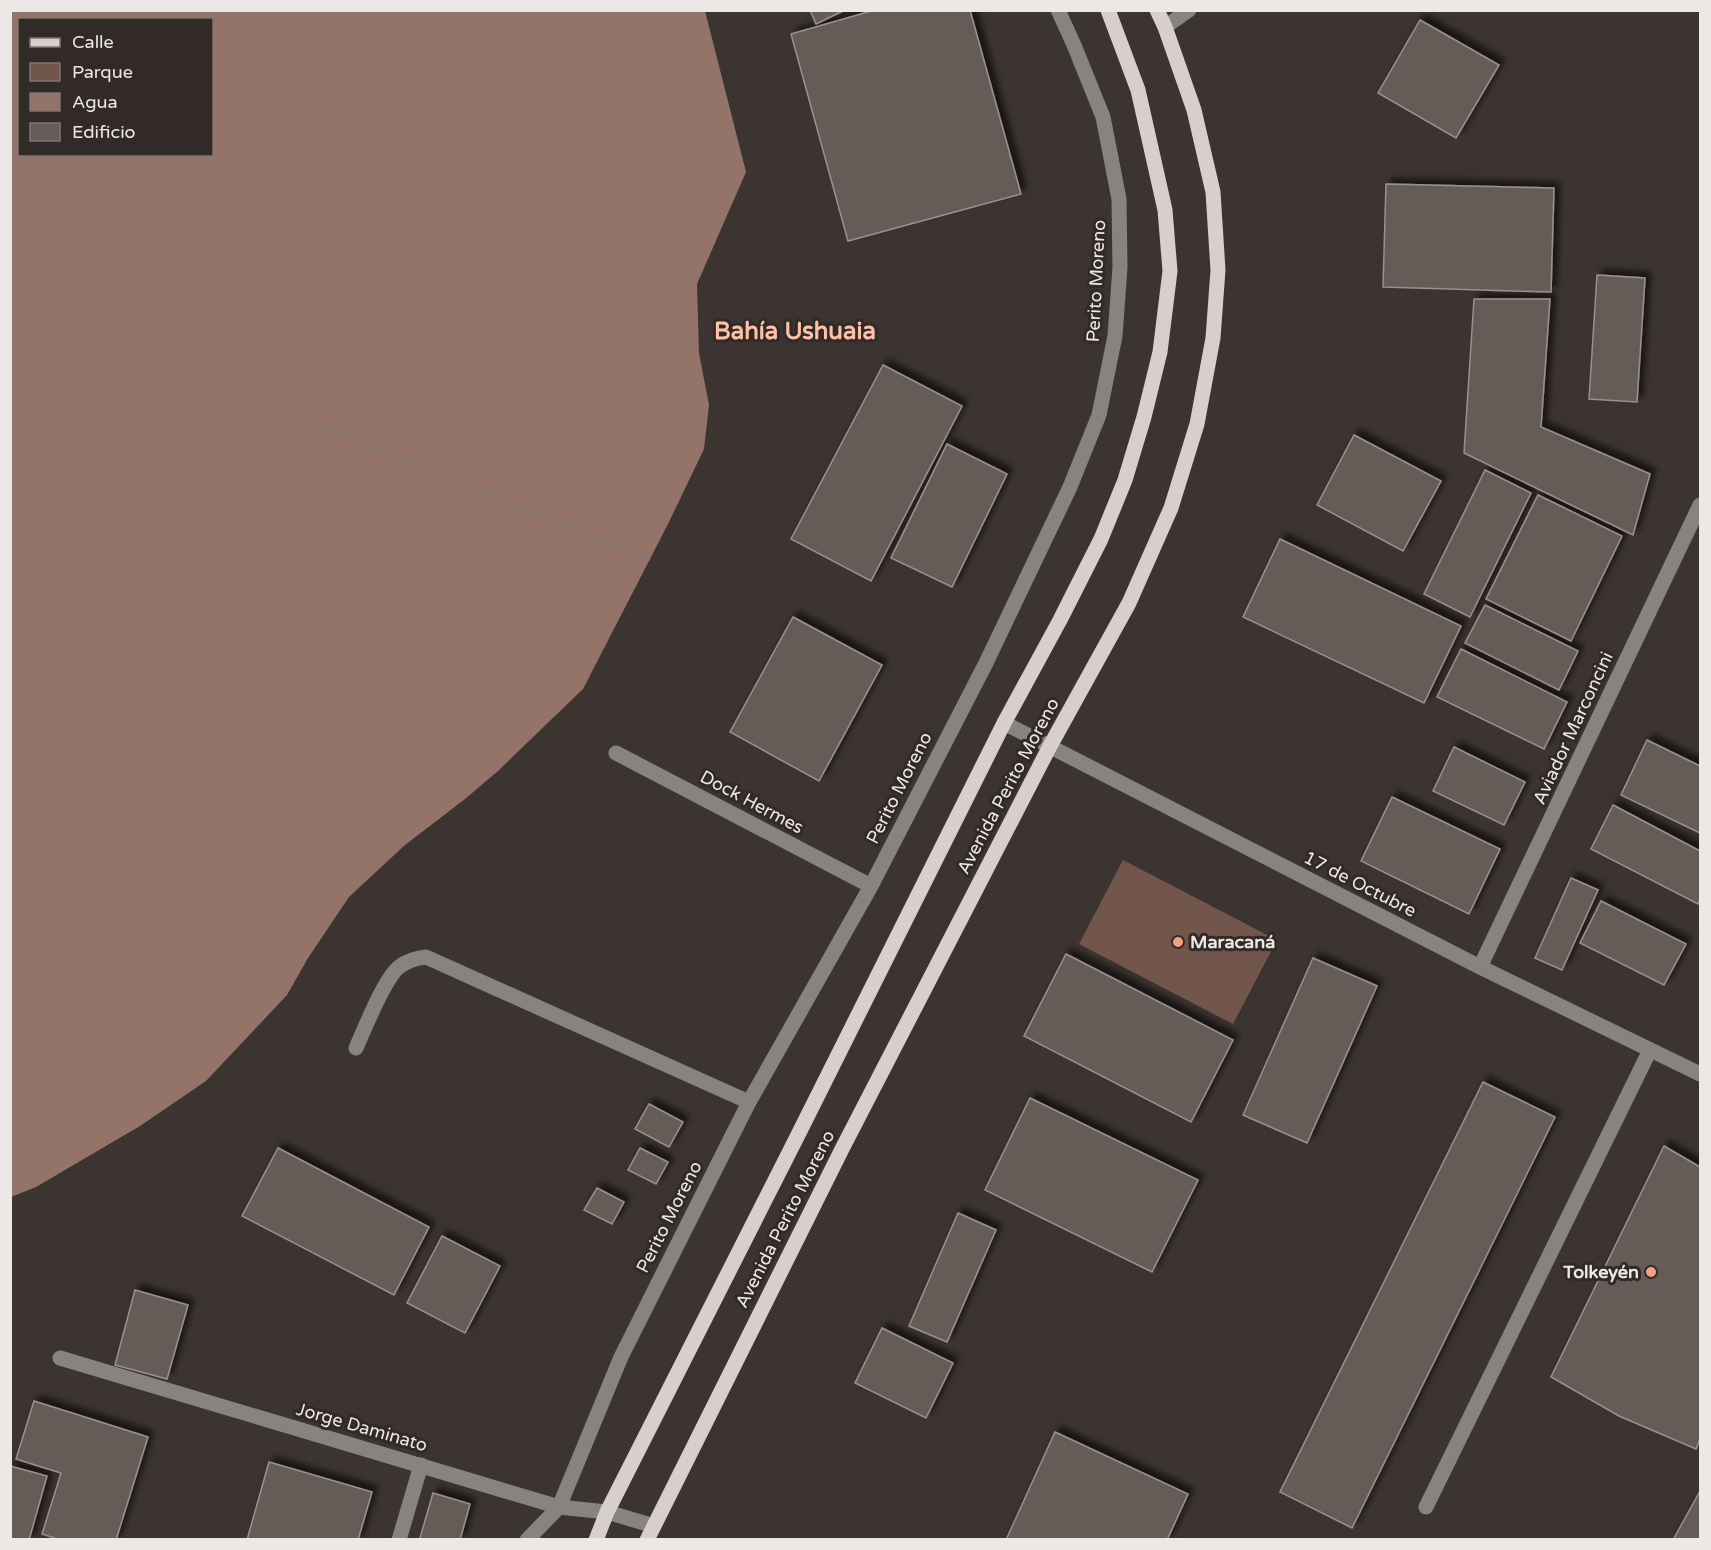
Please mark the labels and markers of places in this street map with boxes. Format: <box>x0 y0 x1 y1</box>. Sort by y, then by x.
place label: Maracaná <box>1190 931 1275 953</box>
marker: Maracaná <box>1171 935 1185 949</box>
place label: Tolkeyén <box>1562 1261 1639 1283</box>
marker: Tolkeyén <box>1644 1265 1658 1279</box>

